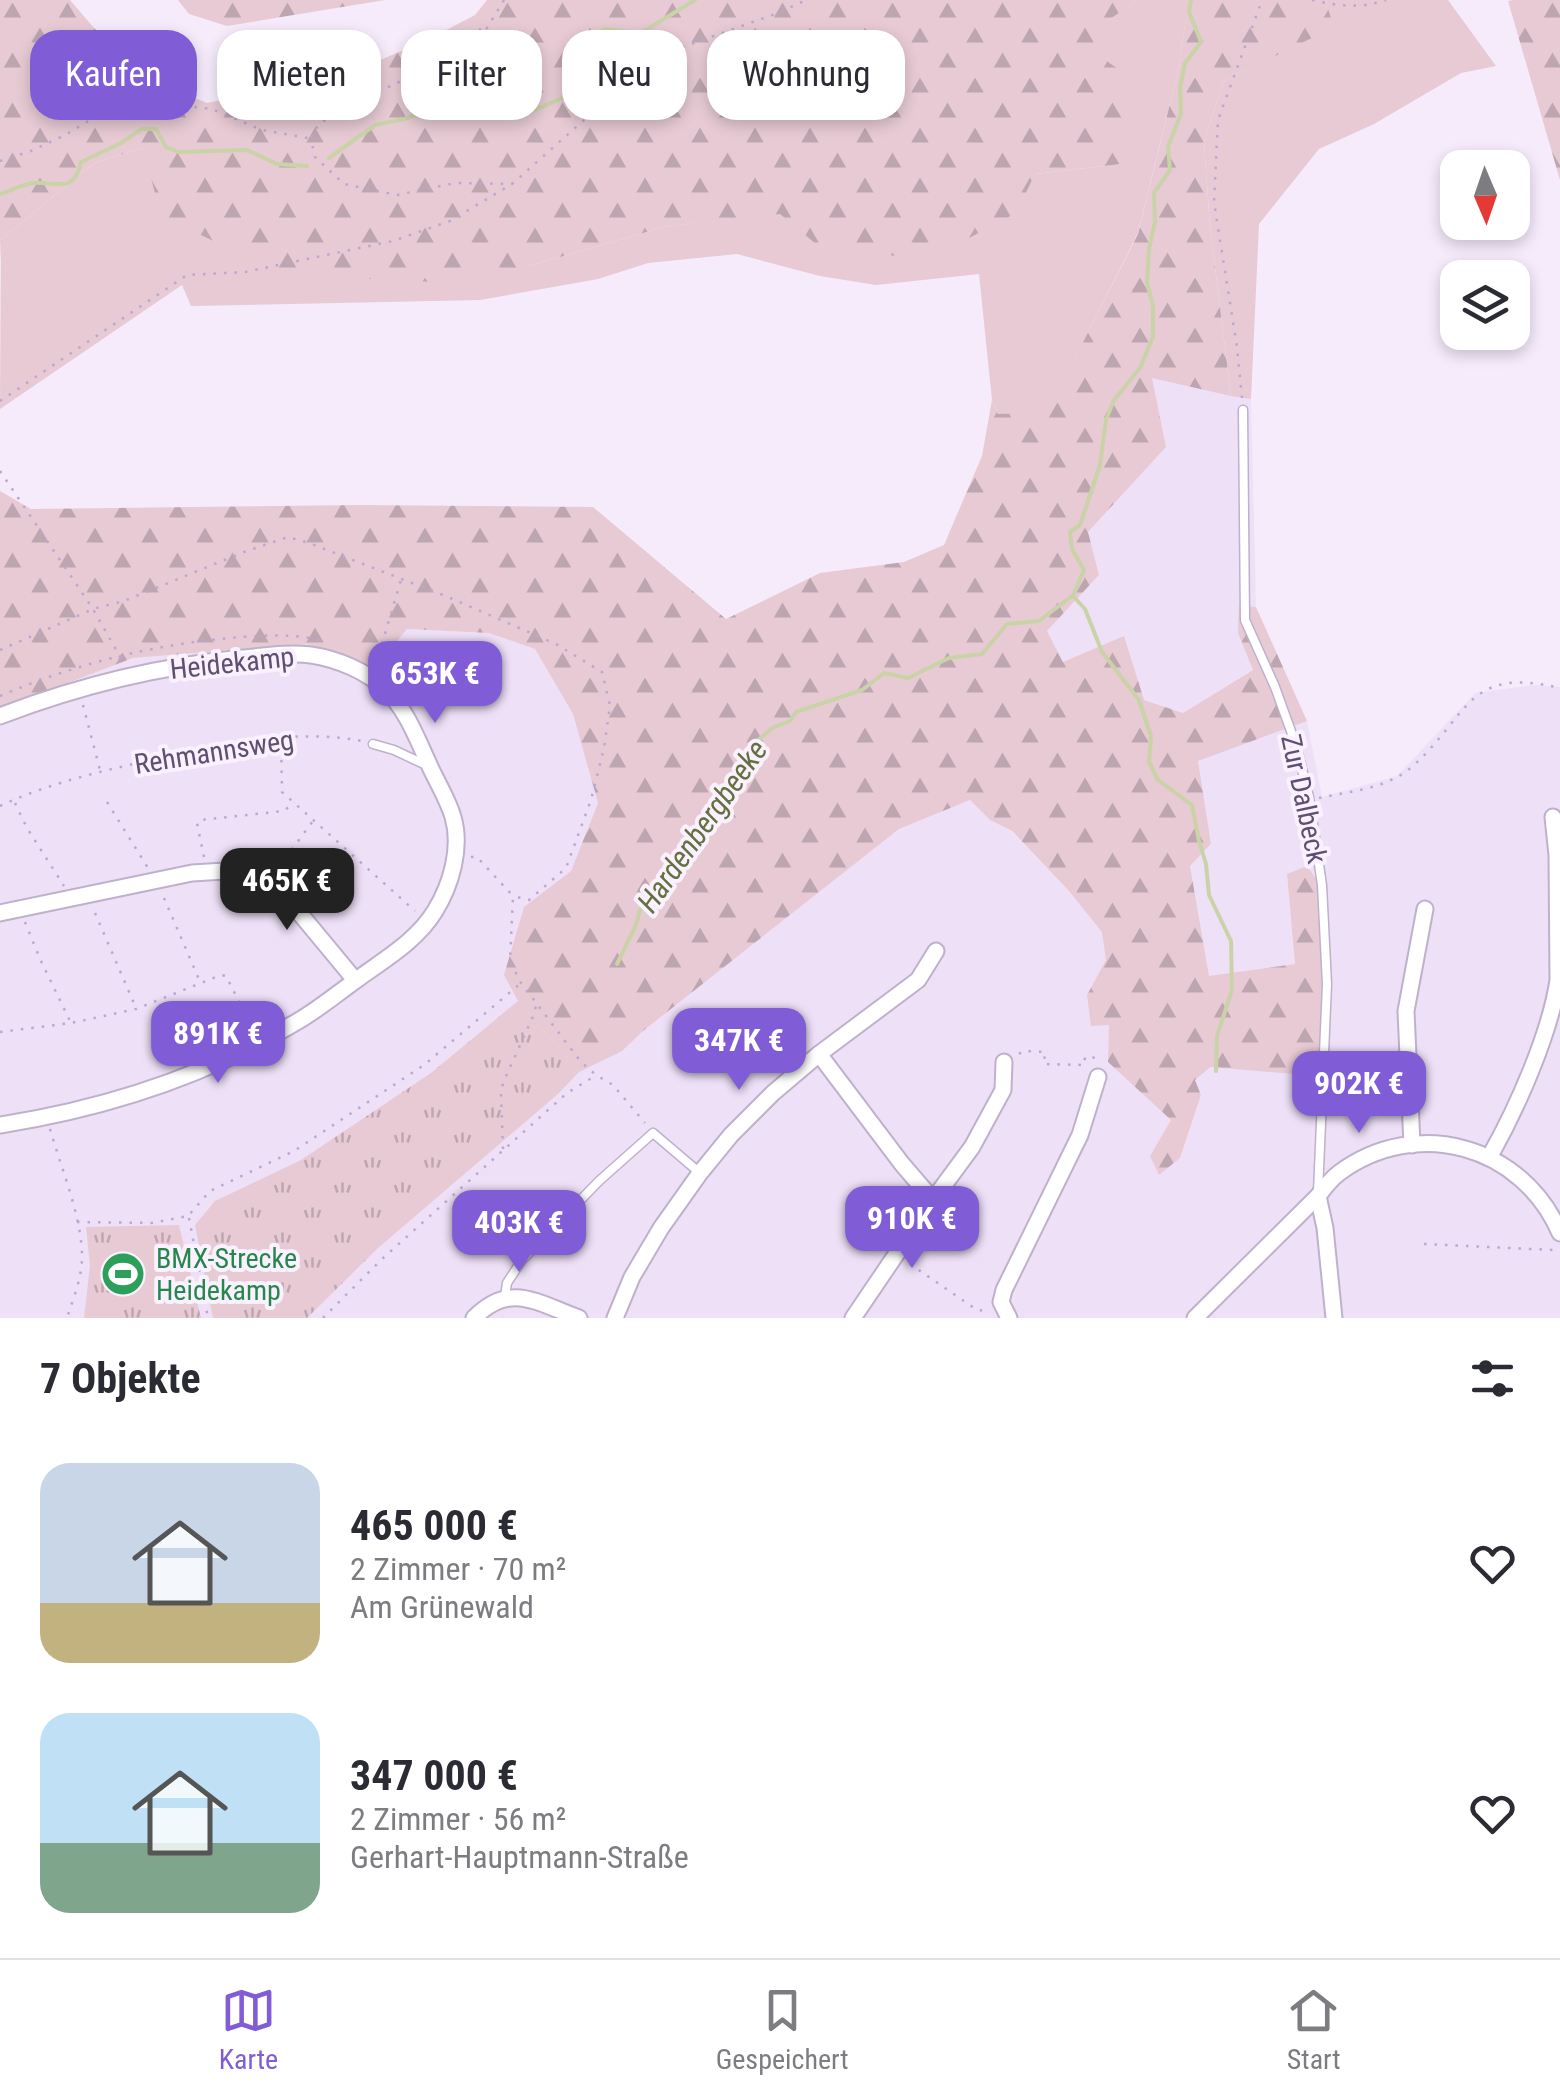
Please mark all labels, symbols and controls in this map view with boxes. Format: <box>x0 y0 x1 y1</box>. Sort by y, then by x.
chip: Kaufen <box>30 30 197 120</box>
chip: Mieten <box>217 30 381 120</box>
chip: Filter <box>401 30 542 120</box>
chip: Neu <box>562 30 687 120</box>
chip: Wohnung <box>707 30 905 120</box>
north arrow <box>1440 150 1530 240</box>
map controls <box>1440 150 1530 350</box>
button: layers <box>1440 260 1530 350</box>
street label: Heidekamp <box>168 640 296 686</box>
pin: 653K € <box>354 641 516 726</box>
text: 653K € <box>390 654 480 692</box>
street label: Rehmannsweg <box>132 723 296 781</box>
street label: Zur Dalbeck <box>1274 731 1334 867</box>
water label: Hardenbergbeeke <box>630 733 774 919</box>
pin: 465K € <box>206 848 368 933</box>
text: 465K € <box>242 861 332 899</box>
pin: 891K € <box>137 1001 299 1086</box>
pin: 347K € <box>658 1008 820 1093</box>
text: 891K € <box>173 1014 263 1052</box>
text: 347K € <box>694 1021 784 1059</box>
pin: 902K € <box>1278 1051 1440 1136</box>
text: 902K € <box>1314 1064 1404 1102</box>
pin: 910K € <box>831 1186 993 1271</box>
pin: 403K € <box>438 1190 600 1275</box>
text: 910K € <box>867 1199 957 1237</box>
text: 403K € <box>474 1203 564 1241</box>
place label: BMX-Strecke Heidekamp <box>156 1242 297 1307</box>
sports icon: BMX-Strecke Heidekamp <box>100 1251 146 1297</box>
icon: filters <box>1465 1351 1520 1406</box>
text: 7 Objekte <box>40 1354 201 1403</box>
text: 465 000 € <box>350 1501 518 1550</box>
icon: home <box>120 1503 240 1623</box>
icon: heart <box>1465 1536 1520 1591</box>
text: 2 Zimmer · 70 m² <box>350 1550 566 1588</box>
text: Am Grünewald <box>350 1588 534 1626</box>
text: 347 000 € <box>350 1751 518 1800</box>
icon: home <box>120 1753 240 1873</box>
icon: heart <box>1465 1786 1520 1841</box>
text: 2 Zimmer · 56 m² <box>350 1800 566 1838</box>
text: Gerhart-Hauptmann-Straße <box>350 1838 689 1876</box>
tab: Karte <box>219 1983 278 2076</box>
tab: Gespeichert <box>716 1983 849 2076</box>
tab: Start <box>1286 1983 1341 2076</box>

